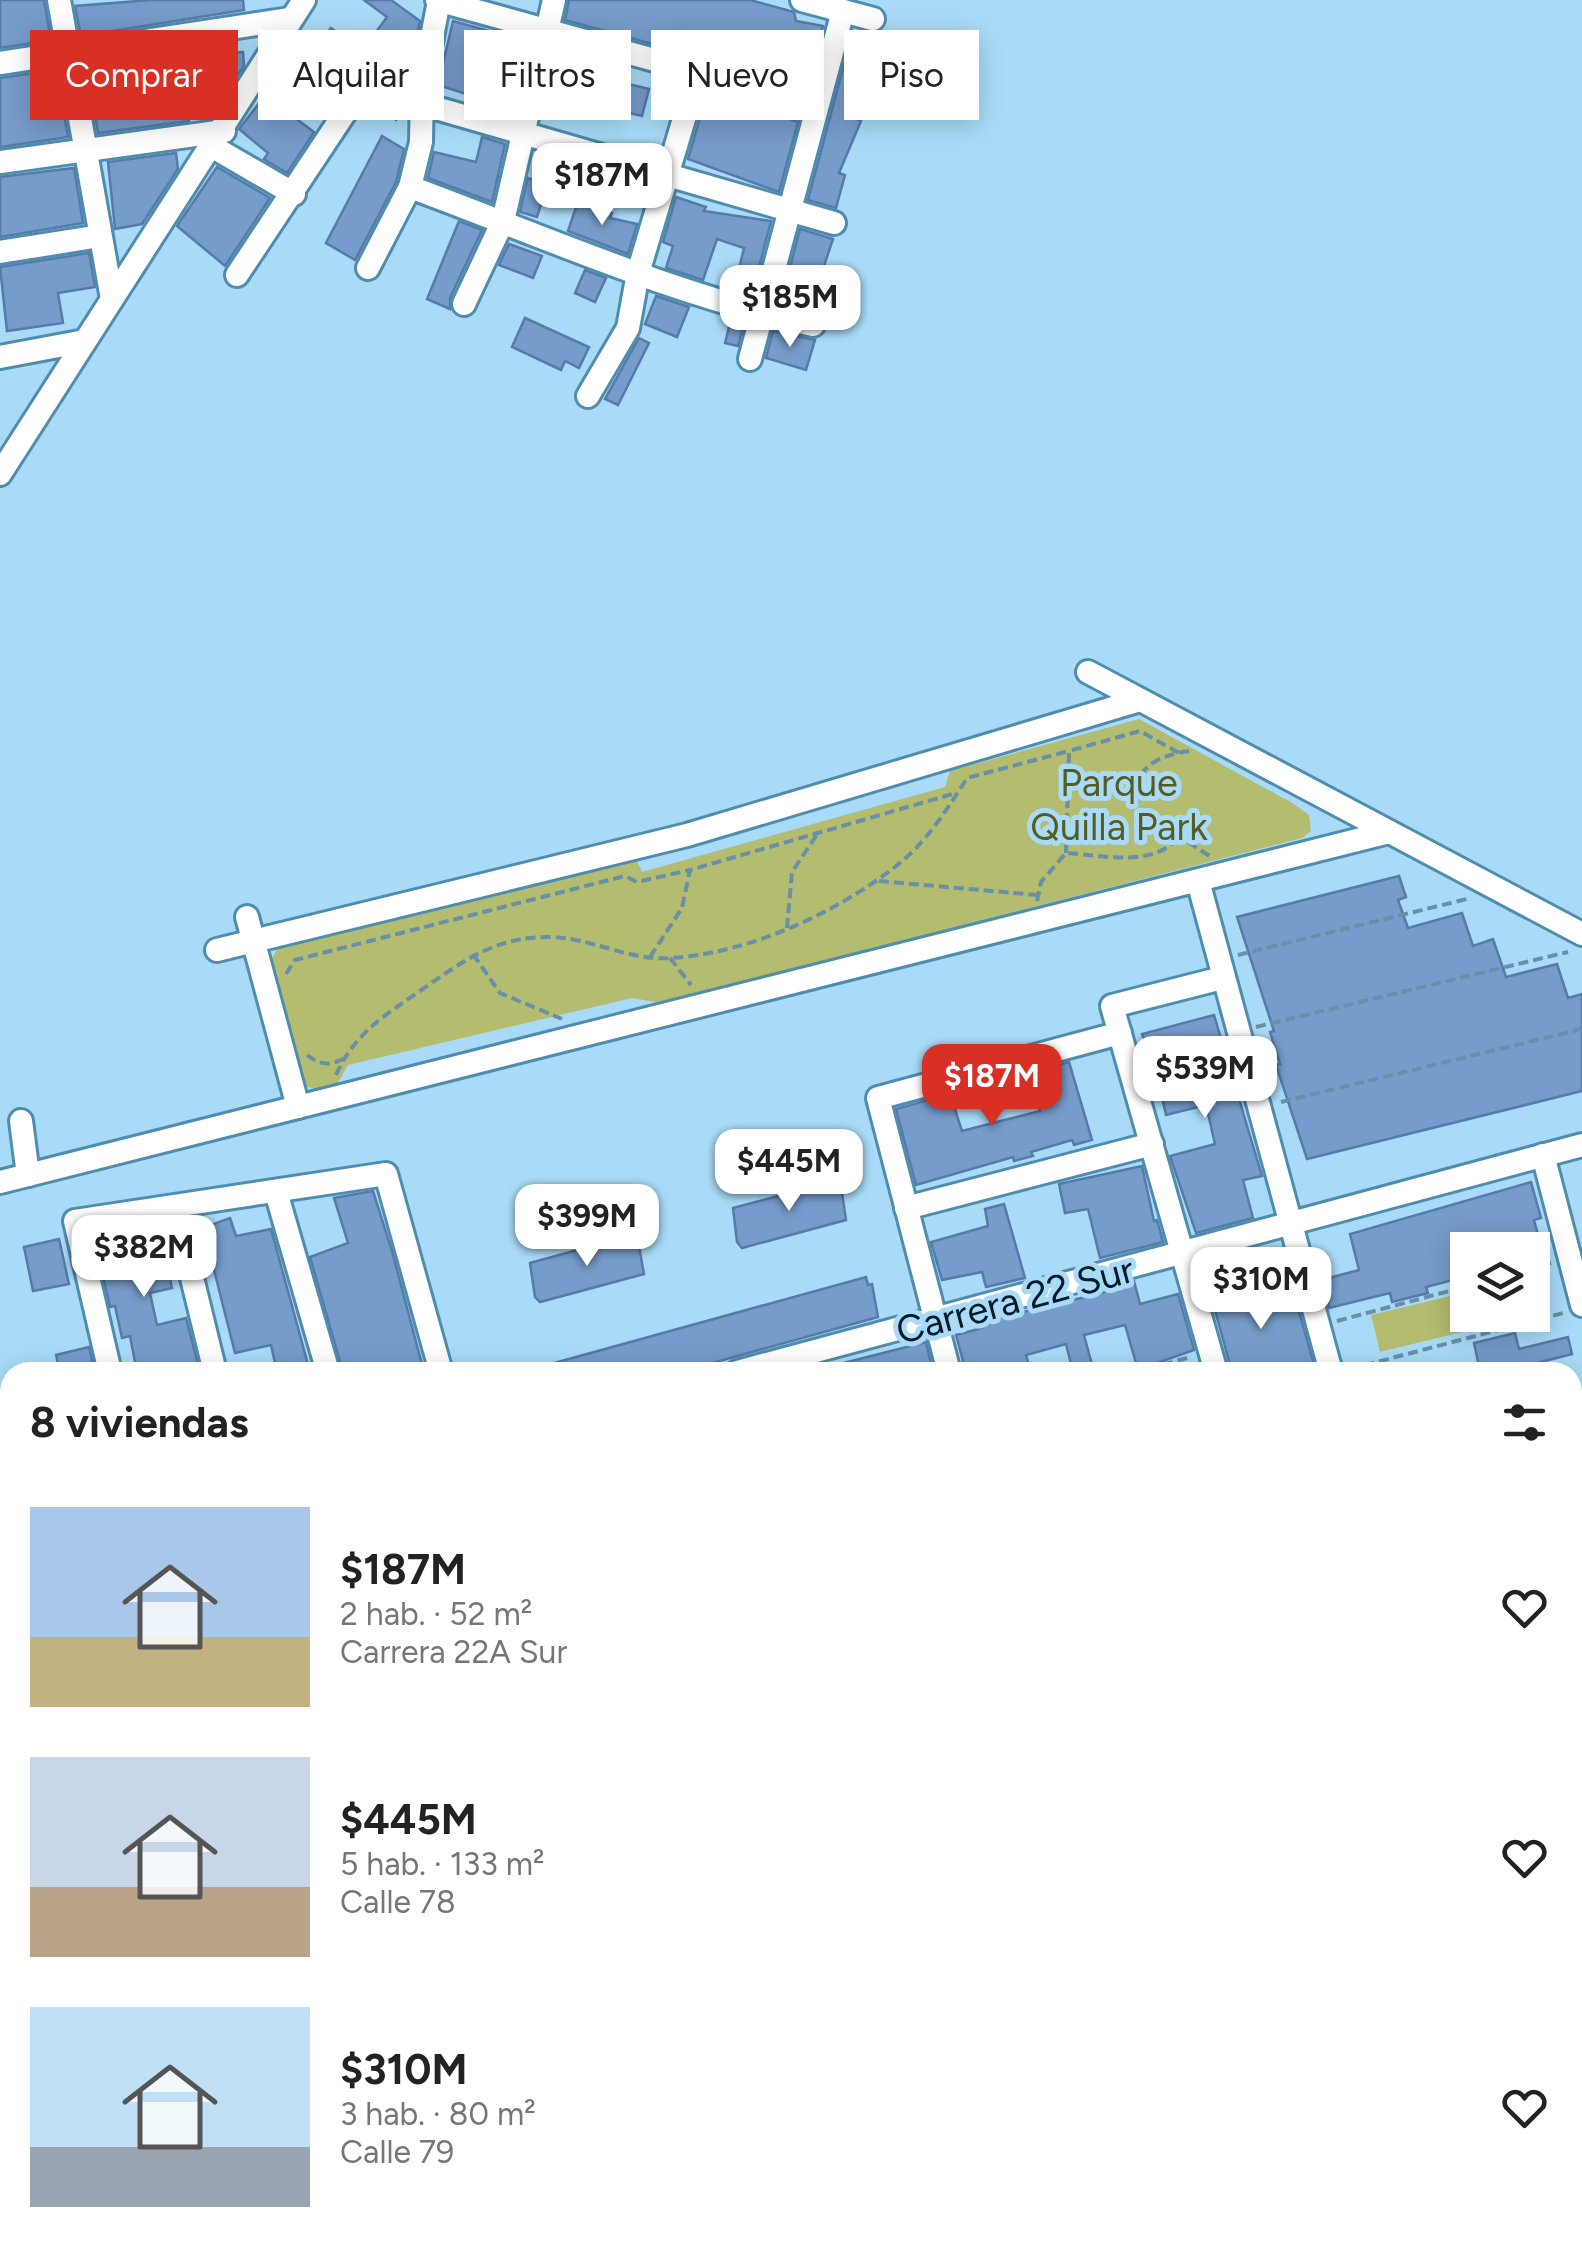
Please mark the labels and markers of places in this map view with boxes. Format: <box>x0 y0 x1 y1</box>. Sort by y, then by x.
pin: $187M <box>532 143 672 228</box>
pin: $185M <box>720 265 860 350</box>
pin: $539M <box>1135 1036 1275 1121</box>
pin: $187M <box>922 1044 1062 1129</box>
pin: $445M <box>719 1129 859 1214</box>
pin: $399M <box>517 1184 657 1269</box>
pin: $382M <box>74 1215 214 1300</box>
pin: $310M <box>1191 1247 1331 1332</box>

